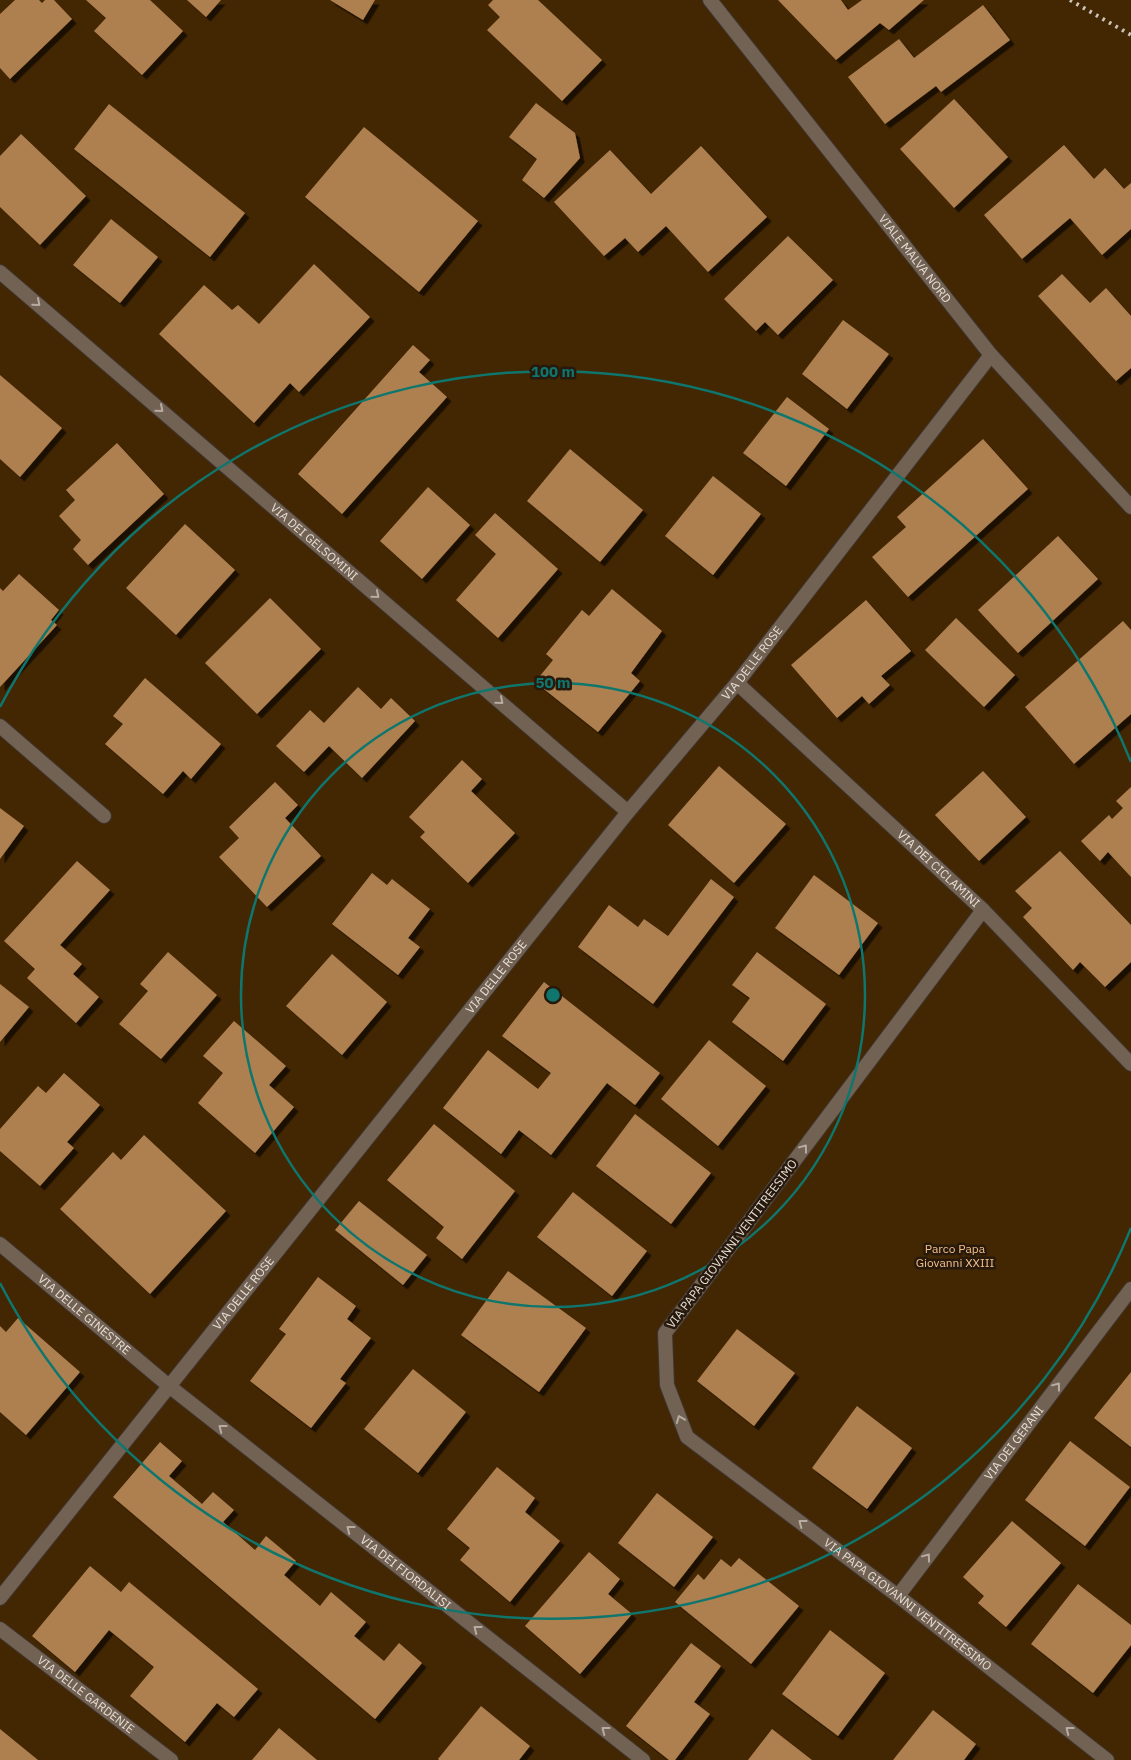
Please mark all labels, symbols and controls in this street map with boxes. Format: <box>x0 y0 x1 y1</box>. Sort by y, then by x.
street label: VIALE MALVA NORD <box>876 211 955 306</box>
one-way arrow <box>31 298 40 306</box>
text: 100 m <box>531 362 575 381</box>
one-way arrow <box>155 404 164 413</box>
street label: VIA DEI GELSOMINI <box>268 500 361 583</box>
one-way arrow <box>371 589 380 598</box>
street label: VIA DELLE ROSE <box>718 623 785 703</box>
text: 50 m <box>536 673 570 692</box>
one-way arrow <box>494 695 503 704</box>
street label: VIA DEI CICLAMINI <box>894 827 983 910</box>
street label: VIA DELLE ROSE <box>462 937 530 1016</box>
centre of rings <box>544 986 562 1004</box>
one-way arrow <box>798 1145 806 1154</box>
street label: VIA PAPA GIOVANNI VENTITREESIMO <box>663 1156 800 1331</box>
park label: Parco Papa Giovanni XXIII <box>916 1241 995 1270</box>
street label: VIA DELLE ROSE <box>209 1253 277 1333</box>
street label: VIA DELLE GINESTRE <box>35 1271 134 1358</box>
one-way arrow <box>1052 1383 1060 1392</box>
street label: VIA DEI GERANI <box>981 1402 1047 1483</box>
one-way arrow <box>676 1416 686 1424</box>
one-way arrow <box>218 1425 228 1434</box>
one-way arrow <box>799 1521 808 1529</box>
one-way arrow <box>347 1526 356 1534</box>
street label: VIA DEI FIORDALISI <box>357 1532 454 1613</box>
street label: VIA PAPA GIOVANNI VENTITREESIMO <box>821 1535 995 1674</box>
one-way arrow <box>921 1553 930 1563</box>
one-way arrow <box>474 1626 483 1635</box>
street label: VIA DELLE GARDENIE <box>34 1652 138 1736</box>
one-way arrow <box>602 1727 611 1735</box>
one-way arrow <box>1065 1727 1075 1736</box>

